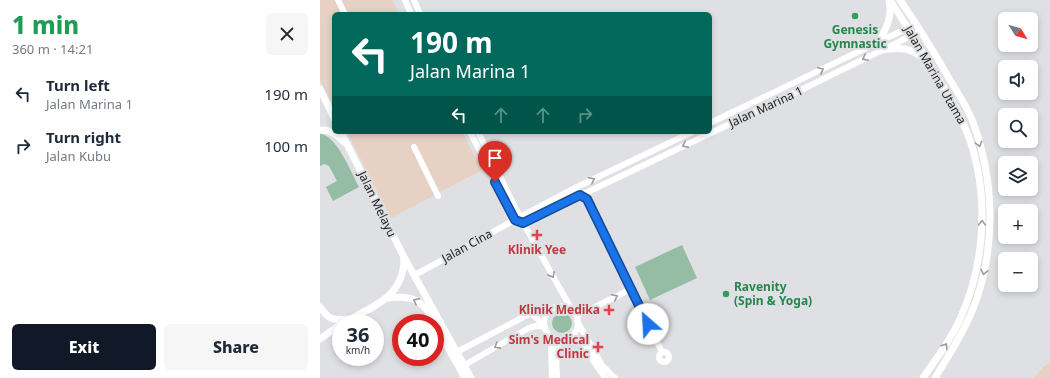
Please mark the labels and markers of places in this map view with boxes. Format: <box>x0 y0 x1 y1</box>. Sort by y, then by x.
marker: Genesis Gymnastic <box>850 11 860 21</box>
place label: Genesis Gymnastic <box>823 21 887 52</box>
pin <box>478 141 512 182</box>
marker: Klinik Yee <box>531 229 543 241</box>
place label: Klinik Yee <box>508 241 566 258</box>
place label: Ravenity (Spin & Yoga) <box>734 278 812 309</box>
marker: Ravenity (Spin & Yoga) <box>721 289 731 299</box>
place label: Klinik Medika <box>519 301 600 318</box>
marker: Klinik Medika <box>603 304 615 316</box>
place label: Sim's Medical Clinic <box>509 331 589 362</box>
marker: Sim's Medical Clinic <box>592 341 604 353</box>

